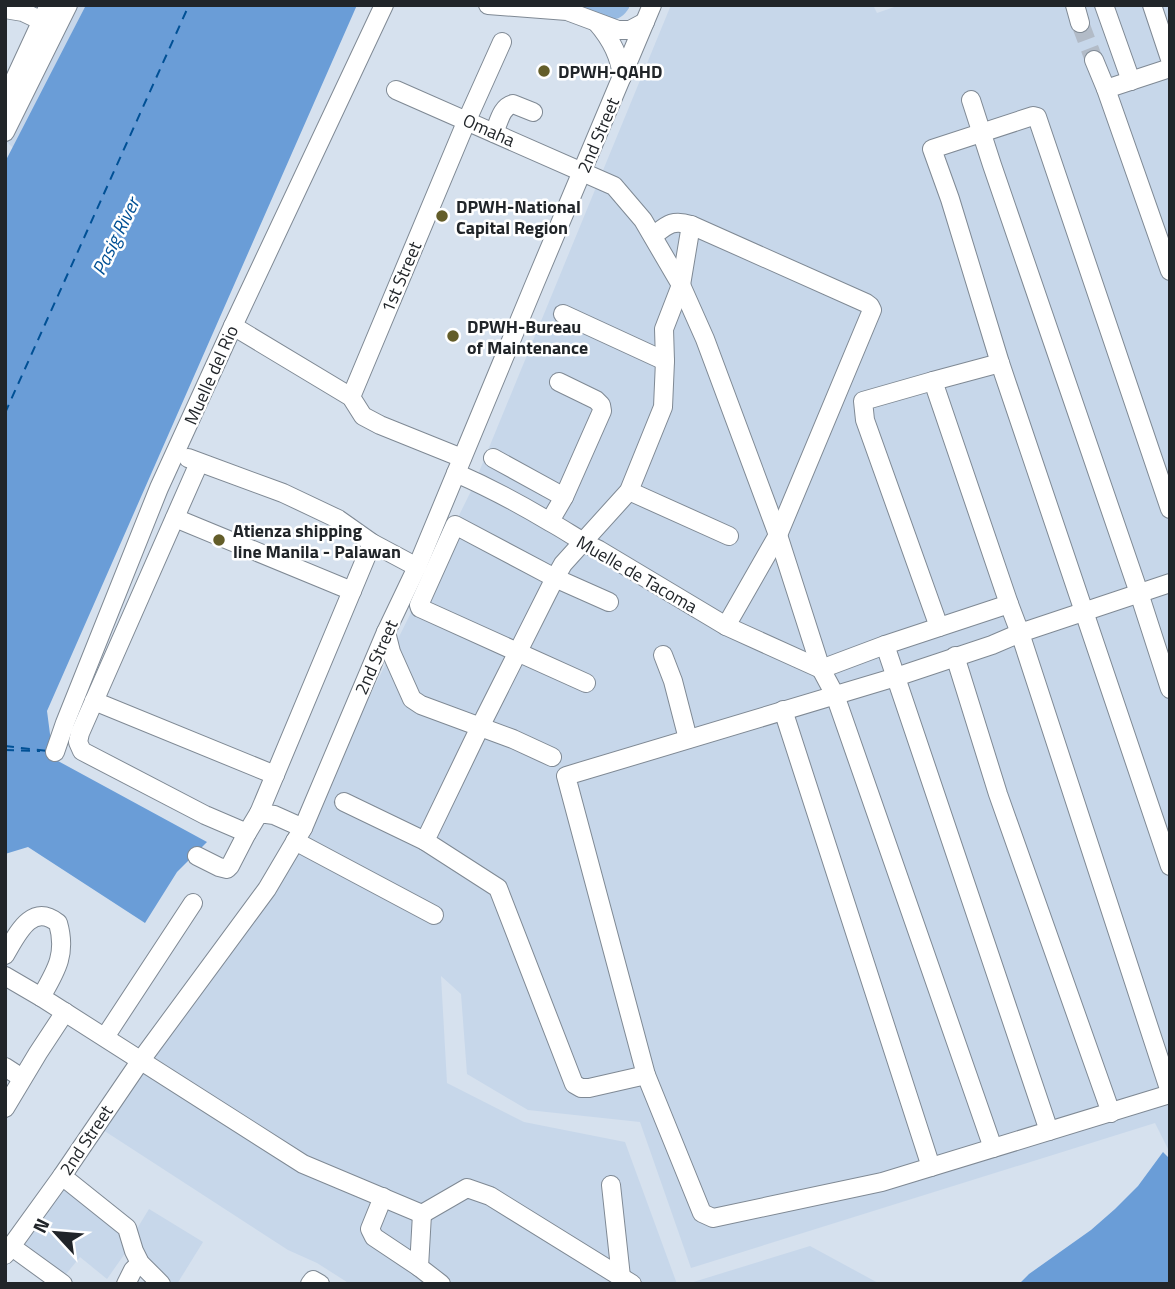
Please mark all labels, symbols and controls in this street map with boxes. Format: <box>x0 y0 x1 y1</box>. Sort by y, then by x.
place label: DPWH-QAHD <box>558 58 662 85</box>
marker: DPWH-QAHD <box>536 63 552 79</box>
street label: 2nd Street <box>570 92 626 177</box>
street label: Omaha <box>459 107 519 153</box>
water label: Pasig River <box>84 191 147 280</box>
place label: DPWH-National Capital Region <box>456 193 581 241</box>
marker: DPWH-National Capital Region <box>434 208 450 224</box>
street label: 1st Street <box>374 237 428 317</box>
place label: DPWH-Bureau of Maintenance <box>467 313 588 361</box>
street label: Muelle del Rio <box>177 321 245 429</box>
marker: DPWH-Bureau of Maintenance <box>445 328 461 344</box>
place label: Atienza shipping line Manila - Palawan <box>233 517 401 565</box>
street label: Muelle de Tacoma <box>571 528 703 620</box>
marker: Atienza shipping line Manila - Palawan <box>211 532 227 548</box>
street label: 2nd Street <box>347 615 405 699</box>
street label: 2nd Street <box>53 1099 120 1181</box>
north arrow <box>21 1198 91 1268</box>
text: N <box>24 1213 56 1238</box>

